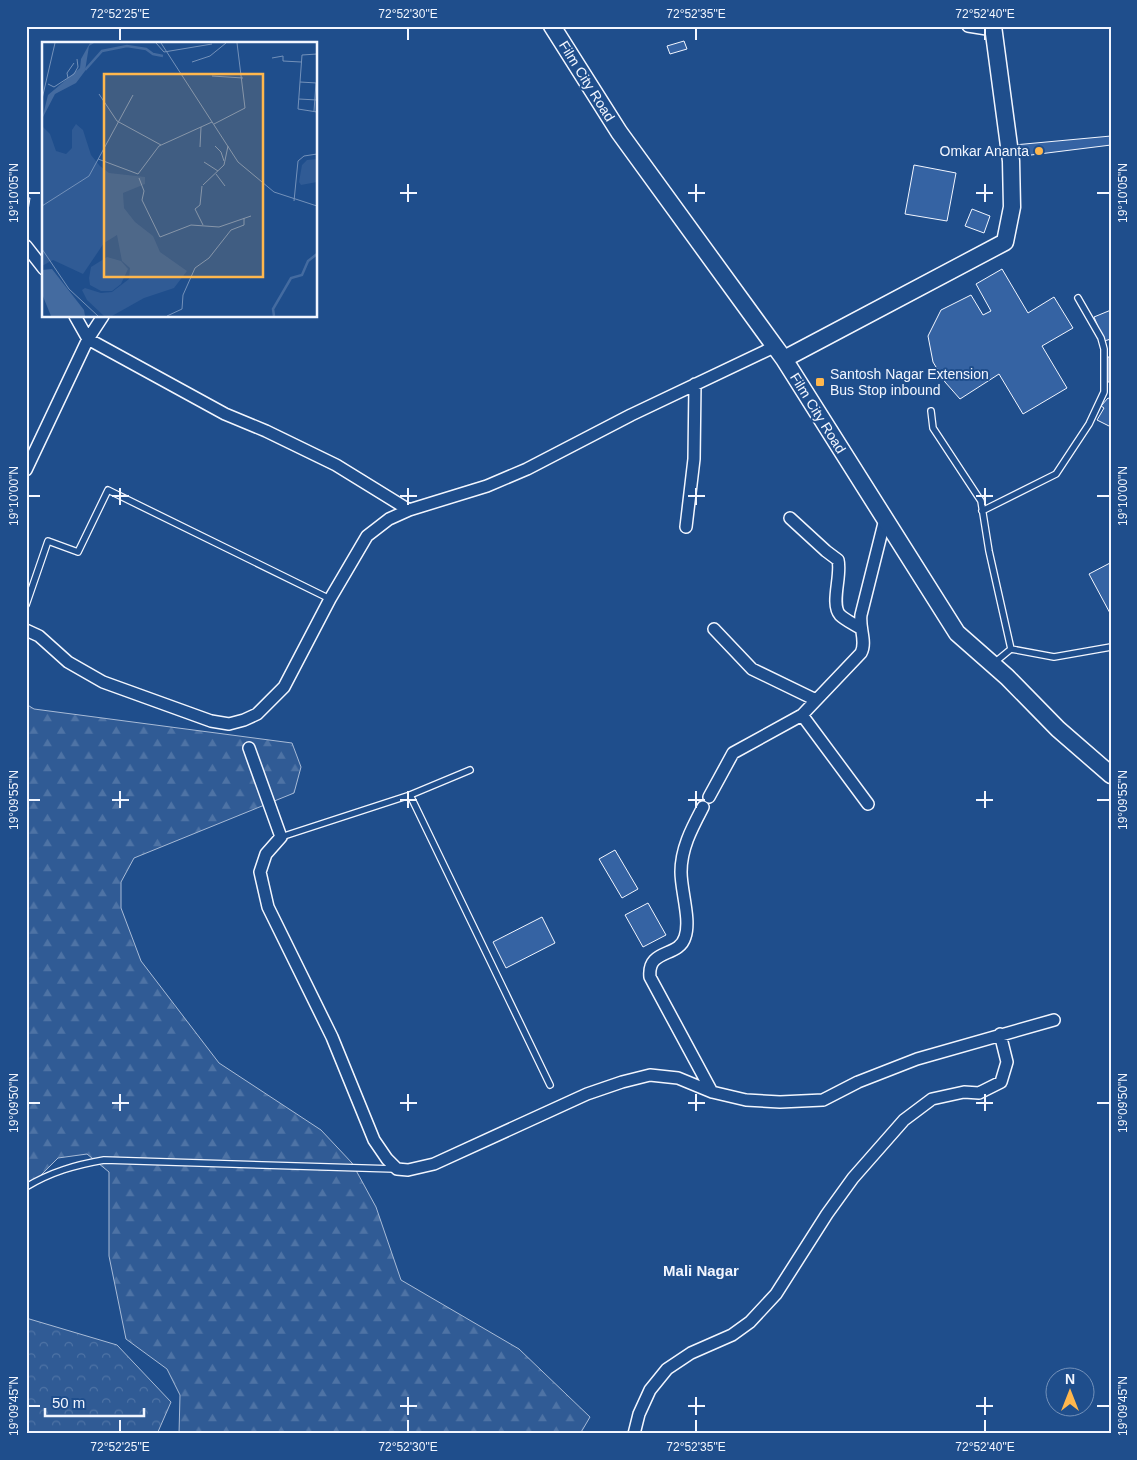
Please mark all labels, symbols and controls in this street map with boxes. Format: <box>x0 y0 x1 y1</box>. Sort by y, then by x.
text: 72°52'25"E <box>90 7 150 21</box>
text: 72°52'30"E <box>378 7 438 21</box>
text: 72°52'35"E <box>666 7 726 21</box>
text: 72°52'40"E <box>955 7 1015 21</box>
street label: Film City Road <box>556 38 618 124</box>
inset map <box>42 42 318 318</box>
place label: Omkar Ananta <box>940 143 1029 159</box>
marker: Omkar Ananta <box>1033 145 1045 157</box>
text: 19°10'05"N <box>7 163 21 223</box>
text: 19°10'05"N <box>1116 163 1130 223</box>
place label: Santosh Nagar Extension Bus Stop inbound <box>830 366 989 398</box>
street label: Film City Road <box>787 370 849 456</box>
marker: Santosh Nagar Extension Bus Stop inbound <box>814 376 826 388</box>
text: 19°10'00"N <box>7 466 21 526</box>
text: 19°10'00"N <box>1116 466 1130 526</box>
text: 19°09'55"N <box>7 770 21 830</box>
text: 19°09'55"N <box>1116 770 1130 830</box>
text: 19°09'50"N <box>7 1073 21 1133</box>
text: 19°09'50"N <box>1116 1073 1130 1133</box>
district label: Mali Nagar <box>663 1262 739 1279</box>
north arrow <box>1044 1368 1094 1418</box>
text: N <box>1065 1371 1075 1387</box>
text: 19°09'45"N <box>7 1376 21 1436</box>
text: 19°09'45"N <box>1116 1376 1130 1436</box>
scale bar <box>45 1385 144 1417</box>
text: 50 m <box>52 1394 85 1411</box>
text: 72°52'25"E <box>90 1440 150 1454</box>
text: 72°52'30"E <box>378 1440 438 1454</box>
text: 72°52'35"E <box>666 1440 726 1454</box>
text: 72°52'40"E <box>955 1440 1015 1454</box>

